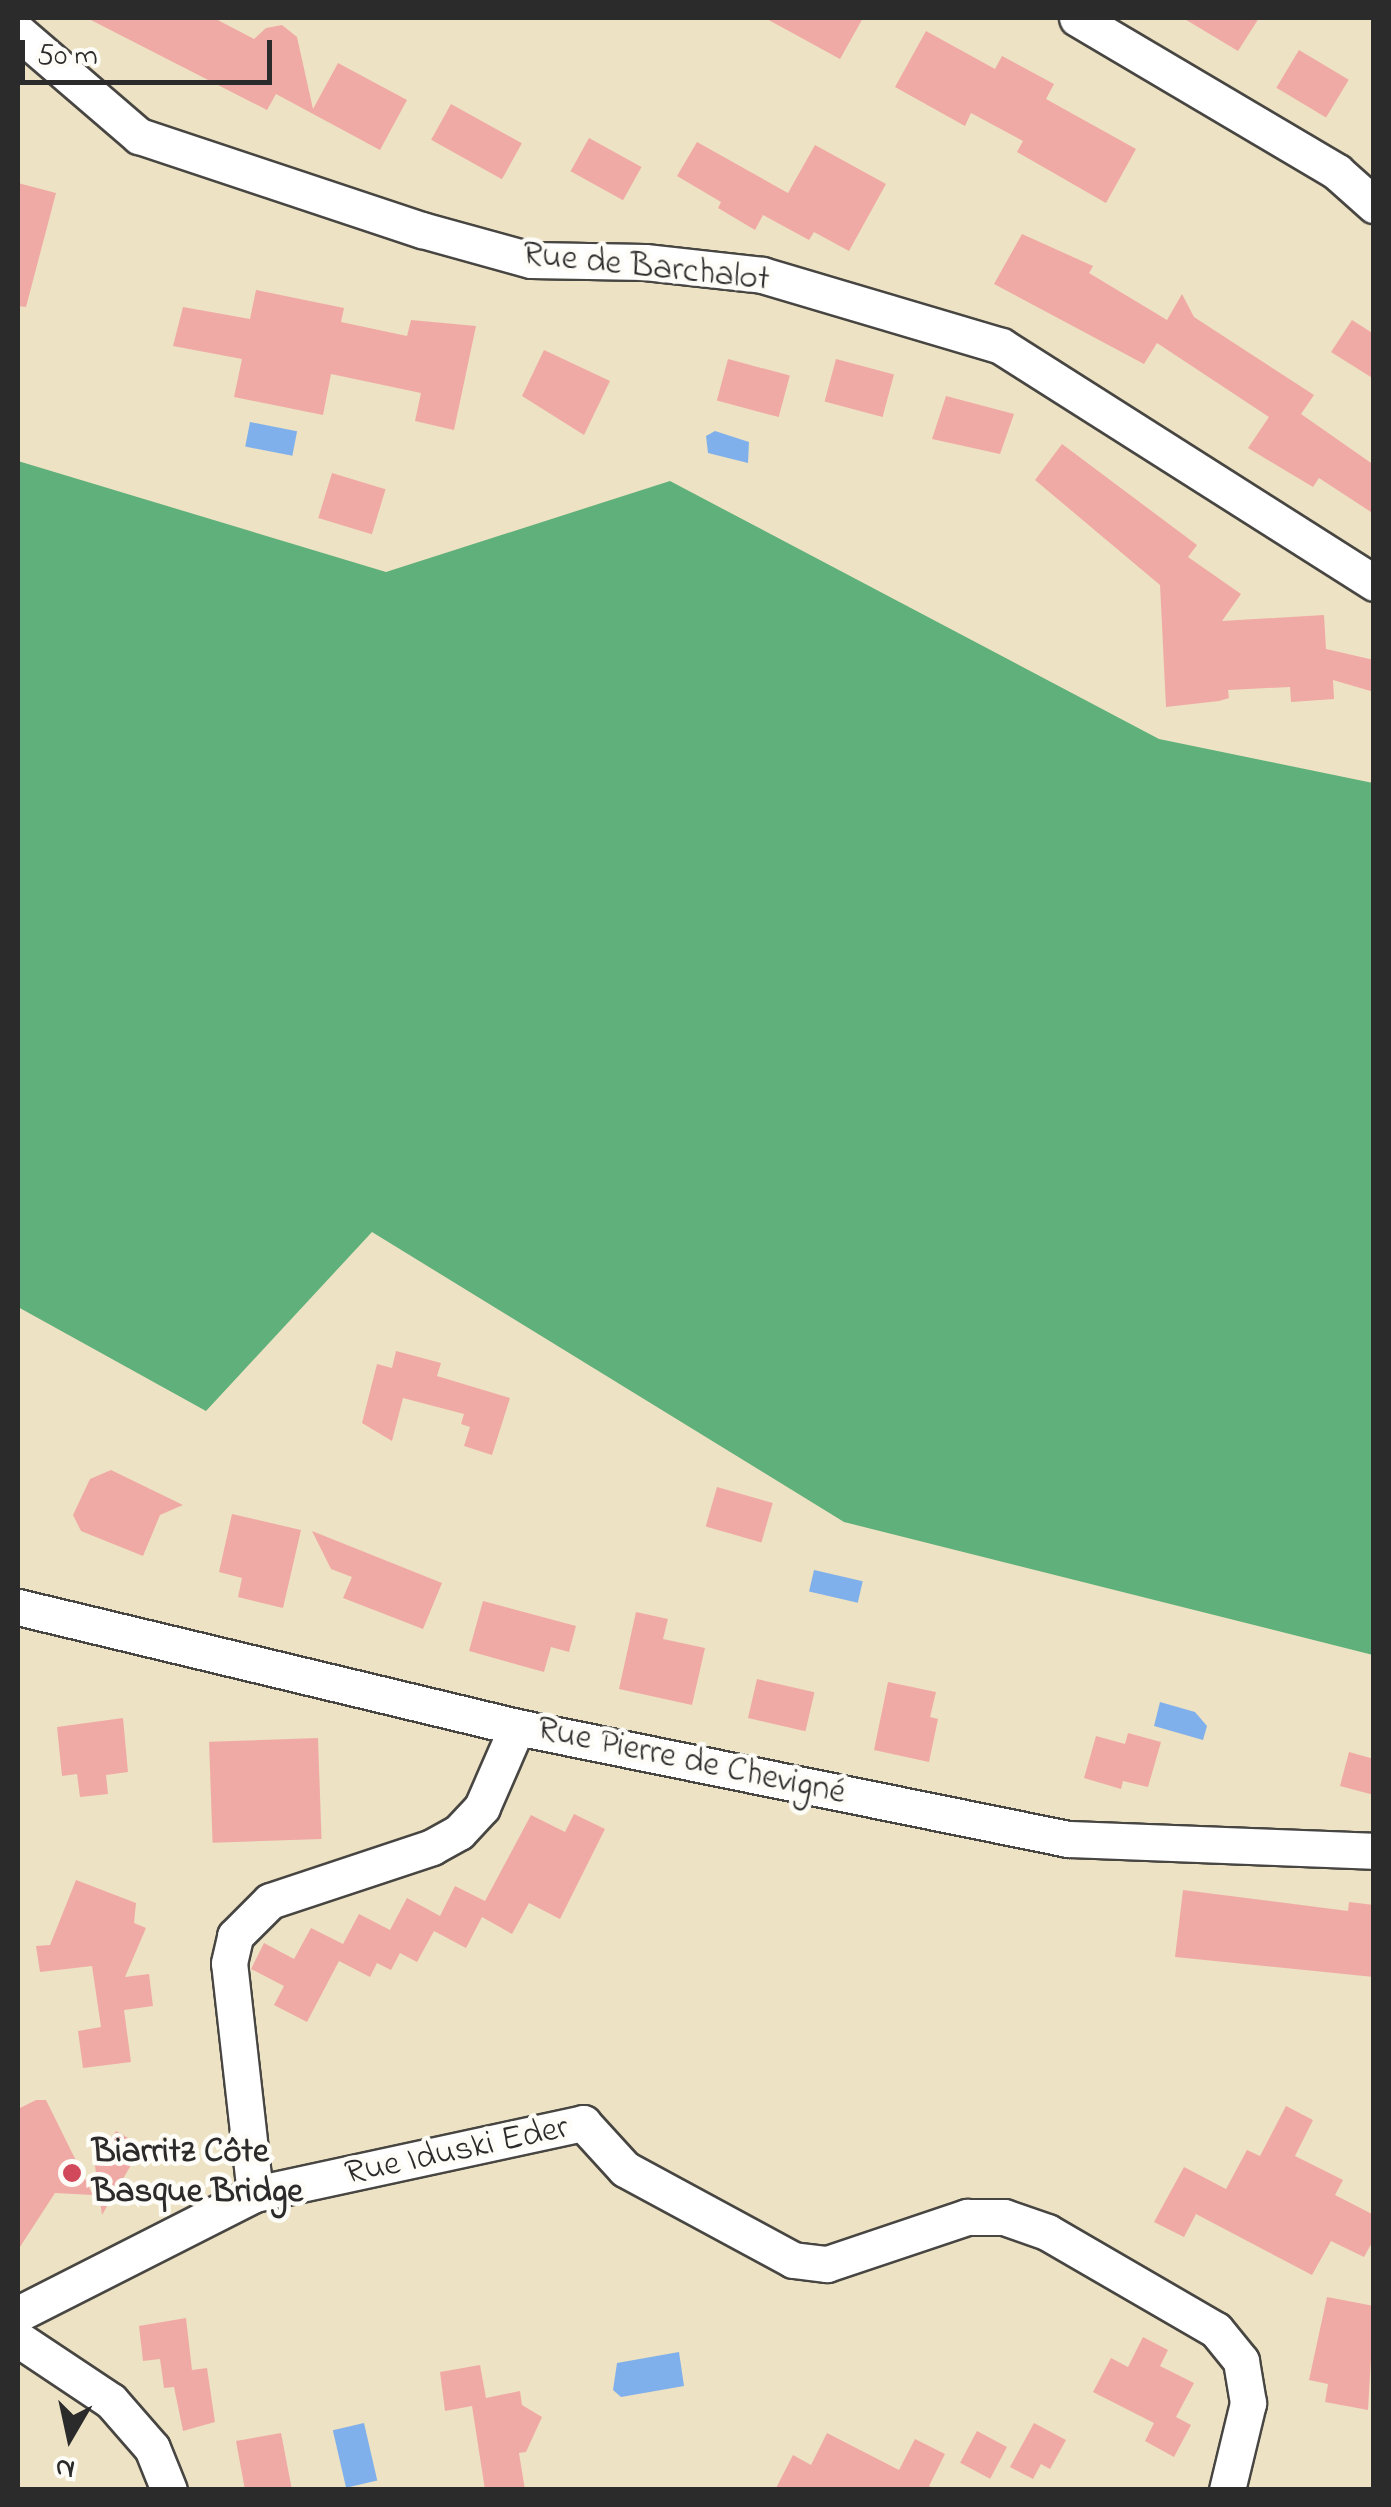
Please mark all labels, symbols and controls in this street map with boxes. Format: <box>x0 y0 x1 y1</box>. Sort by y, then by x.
scale bar <box>25 20 278 82</box>
text: 50 m <box>37 35 98 79</box>
street label: Rue de Barchalot <box>520 234 772 302</box>
street label: Rue Pierre de Chevigné <box>533 1709 849 1815</box>
street label: Rue Iduski Eder <box>342 2108 572 2196</box>
place label: Biarritz Côte Basque Bridge <box>92 2132 303 2214</box>
marker: Biarritz Côte Basque Bridge <box>61 2162 83 2184</box>
north arrow <box>20 2387 120 2487</box>
text: N <box>53 2445 78 2489</box>

